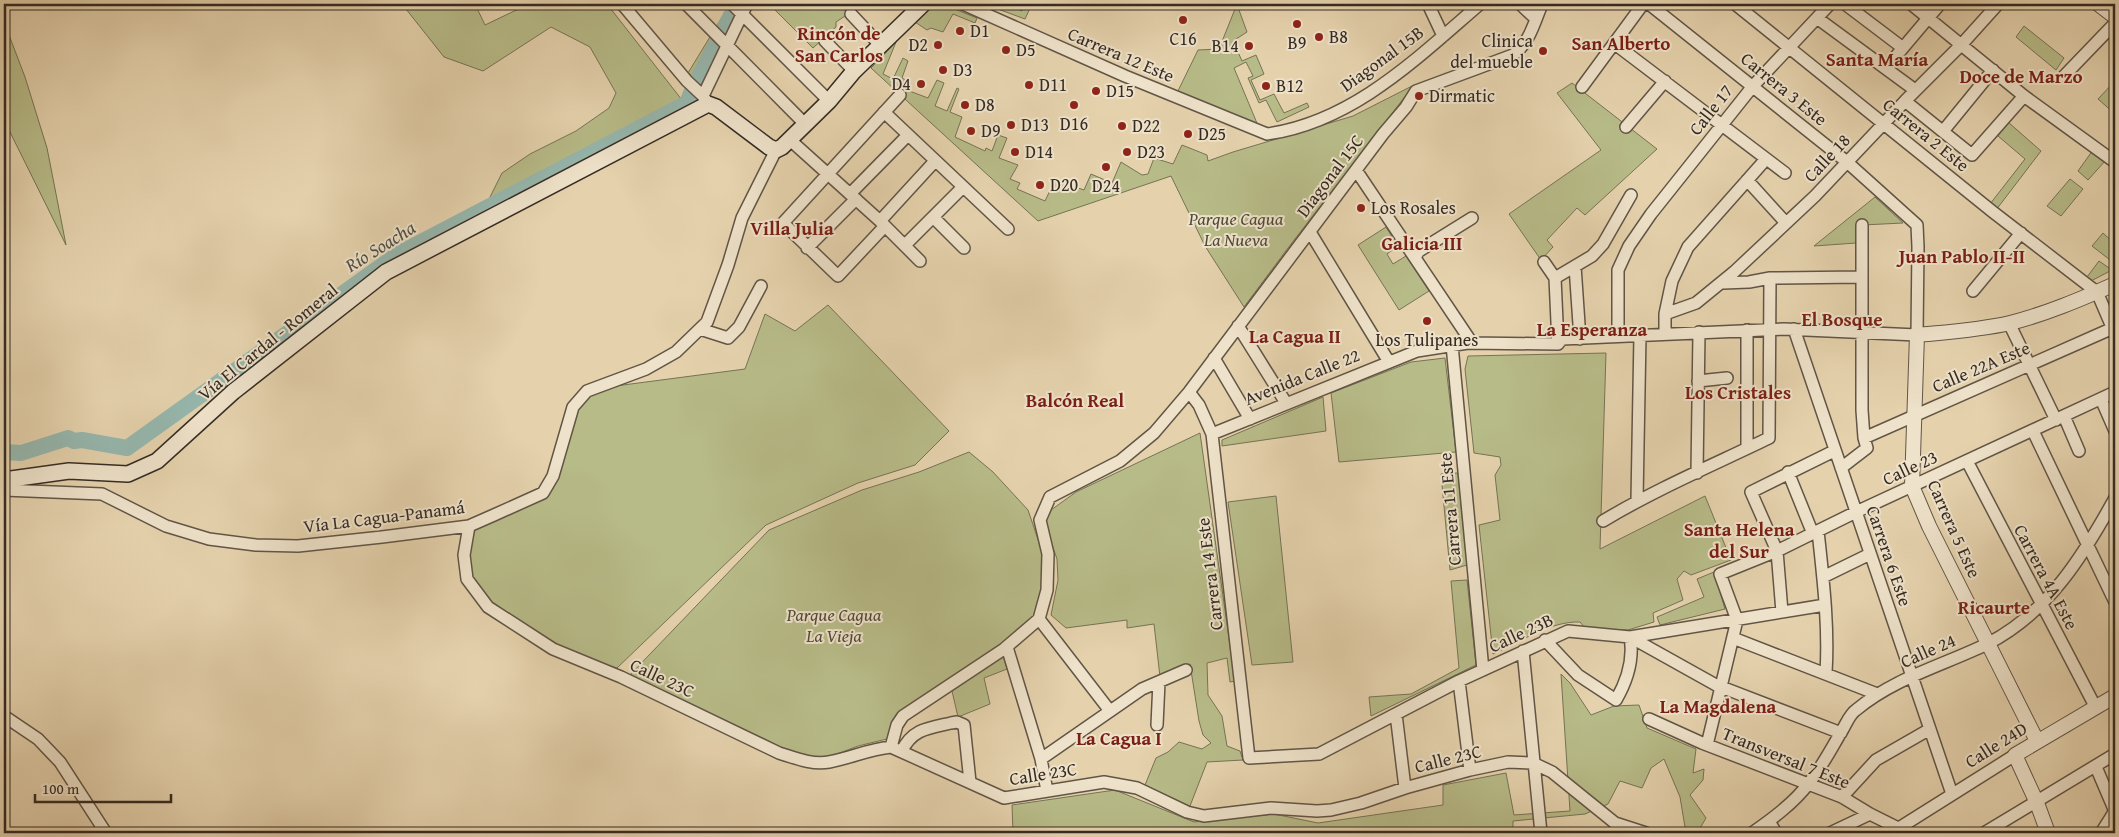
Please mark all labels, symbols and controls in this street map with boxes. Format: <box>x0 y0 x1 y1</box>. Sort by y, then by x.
marker: C16 <box>1177 14 1189 26</box>
place label: D1 <box>970 17 990 44</box>
marker: B9 <box>1291 18 1303 30</box>
district label: Rincón de San Carlos <box>795 19 883 69</box>
street label: Diagonal 15B <box>1334 19 1429 98</box>
street label: Carrera 12 Este <box>1064 20 1179 89</box>
place label: B8 <box>1329 23 1348 50</box>
marker: D1 <box>954 25 966 37</box>
place label: C16 <box>1169 25 1197 52</box>
place label: Clinica del mueble <box>1450 27 1533 75</box>
place label: B9 <box>1288 29 1306 56</box>
district label: San Alberto <box>1572 29 1670 57</box>
place label: D2 <box>908 31 928 58</box>
marker: B8 <box>1313 31 1325 43</box>
place label: B14 <box>1211 32 1239 59</box>
place label: D5 <box>1016 36 1036 63</box>
marker: D2 <box>932 39 944 51</box>
marker: B14 <box>1243 40 1255 52</box>
marker: D5 <box>1000 44 1012 56</box>
marker: Clinica del mueble <box>1537 45 1549 57</box>
street label: Carrera 3 Este <box>1735 45 1833 132</box>
district label: Santa María <box>1826 45 1929 73</box>
place label: D3 <box>953 56 973 83</box>
district label: Doce de Marzo <box>1959 62 2083 90</box>
marker: D3 <box>937 64 949 76</box>
place label: D4 <box>891 70 911 97</box>
place label: D11 <box>1039 71 1067 98</box>
place label: B12 <box>1276 72 1304 99</box>
place label: D15 <box>1106 77 1134 104</box>
marker: D4 <box>915 78 927 90</box>
street label: Calle 17 <box>1682 78 1739 141</box>
marker: D11 <box>1023 79 1035 91</box>
marker: B12 <box>1260 80 1272 92</box>
place label: Dirmatic <box>1429 82 1495 109</box>
marker: D15 <box>1090 85 1102 97</box>
marker: Dirmatic <box>1413 90 1425 102</box>
place label: D8 <box>975 91 995 118</box>
street label: Carrera 2 Este <box>1877 91 1975 178</box>
marker: D8 <box>959 99 971 111</box>
marker: D16 <box>1068 99 1080 111</box>
place label: D16 <box>1060 110 1088 137</box>
place label: D13 <box>1021 111 1049 138</box>
place label: D22 <box>1132 112 1160 139</box>
place label: D9 <box>981 117 1001 144</box>
marker: D13 <box>1005 119 1017 131</box>
marker: D22 <box>1116 120 1128 132</box>
place label: D25 <box>1198 120 1226 147</box>
marker: D9 <box>965 125 977 137</box>
street label: Calle 18 <box>1797 127 1856 188</box>
marker: D25 <box>1182 128 1194 140</box>
street label: Diagonal 15C <box>1290 129 1370 223</box>
place label: D14 <box>1025 138 1053 165</box>
place label: D23 <box>1137 138 1165 165</box>
marker: D14 <box>1009 146 1021 158</box>
marker: D23 <box>1121 146 1133 158</box>
marker: D24 <box>1100 161 1112 173</box>
place label: D20 <box>1050 171 1079 198</box>
place label: D24 <box>1092 172 1120 199</box>
marker: D20 <box>1034 179 1046 191</box>
place label: Los Rosales <box>1371 194 1456 221</box>
marker: Los Rosales <box>1355 202 1367 214</box>
park label: Parque Cagua La Nueva <box>1188 205 1284 253</box>
water label: Río Soacha <box>339 213 421 279</box>
district label: Villa Julia <box>750 214 834 242</box>
district label: Galicia III <box>1382 229 1462 257</box>
district label: Juan Pablo II-II <box>1896 242 2025 270</box>
street label: Vía El Cardal - Romeral <box>192 276 344 407</box>
district label: El Bosque <box>1801 305 1883 333</box>
marker: Los Tulipanes <box>1421 315 1433 327</box>
district label: La Esperanza <box>1537 315 1648 343</box>
district label: La Cagua II <box>1249 322 1341 350</box>
place label: Los Tulipanes <box>1376 326 1478 353</box>
street label: Calle 22A Este <box>1928 334 2034 399</box>
street label: Avenida Calle 22 <box>1240 341 1364 412</box>
district label: Los Cristales <box>1685 378 1791 406</box>
district label: Balcón Real <box>1026 386 1124 414</box>
street label: Calle 23 <box>1878 443 1942 492</box>
street label: Carrera 11 Este <box>1431 451 1468 567</box>
street label: Carrera 5 Este <box>1921 475 1988 582</box>
street label: Vía La Cagua-Panamá <box>302 493 467 540</box>
street label: Carrera 6 Este <box>1860 502 1919 610</box>
district label: Santa Helena del Sur <box>1684 515 1795 565</box>
street label: Carrera 14 Este <box>1189 516 1230 632</box>
street label: Carrera 4A Este <box>2007 519 2086 634</box>
district label: Ricaurte <box>1958 593 2030 621</box>
park label: Parque Cagua La Vieja <box>786 601 882 649</box>
street label: Calle 23B <box>1484 606 1557 659</box>
street label: Calle 24 <box>1896 626 1960 675</box>
street label: Calle 23C <box>626 651 699 704</box>
district label: La Magdalena <box>1660 692 1777 720</box>
street label: Calle 24D <box>1959 715 2032 774</box>
street label: Transversal 7 Este <box>1718 720 1854 795</box>
district label: La Cagua I <box>1076 724 1162 752</box>
street label: Calle 23C <box>1412 737 1484 780</box>
street label: Calle 23C <box>1007 755 1079 792</box>
scale bar <box>35 772 171 804</box>
text: 100 m <box>42 778 80 799</box>

